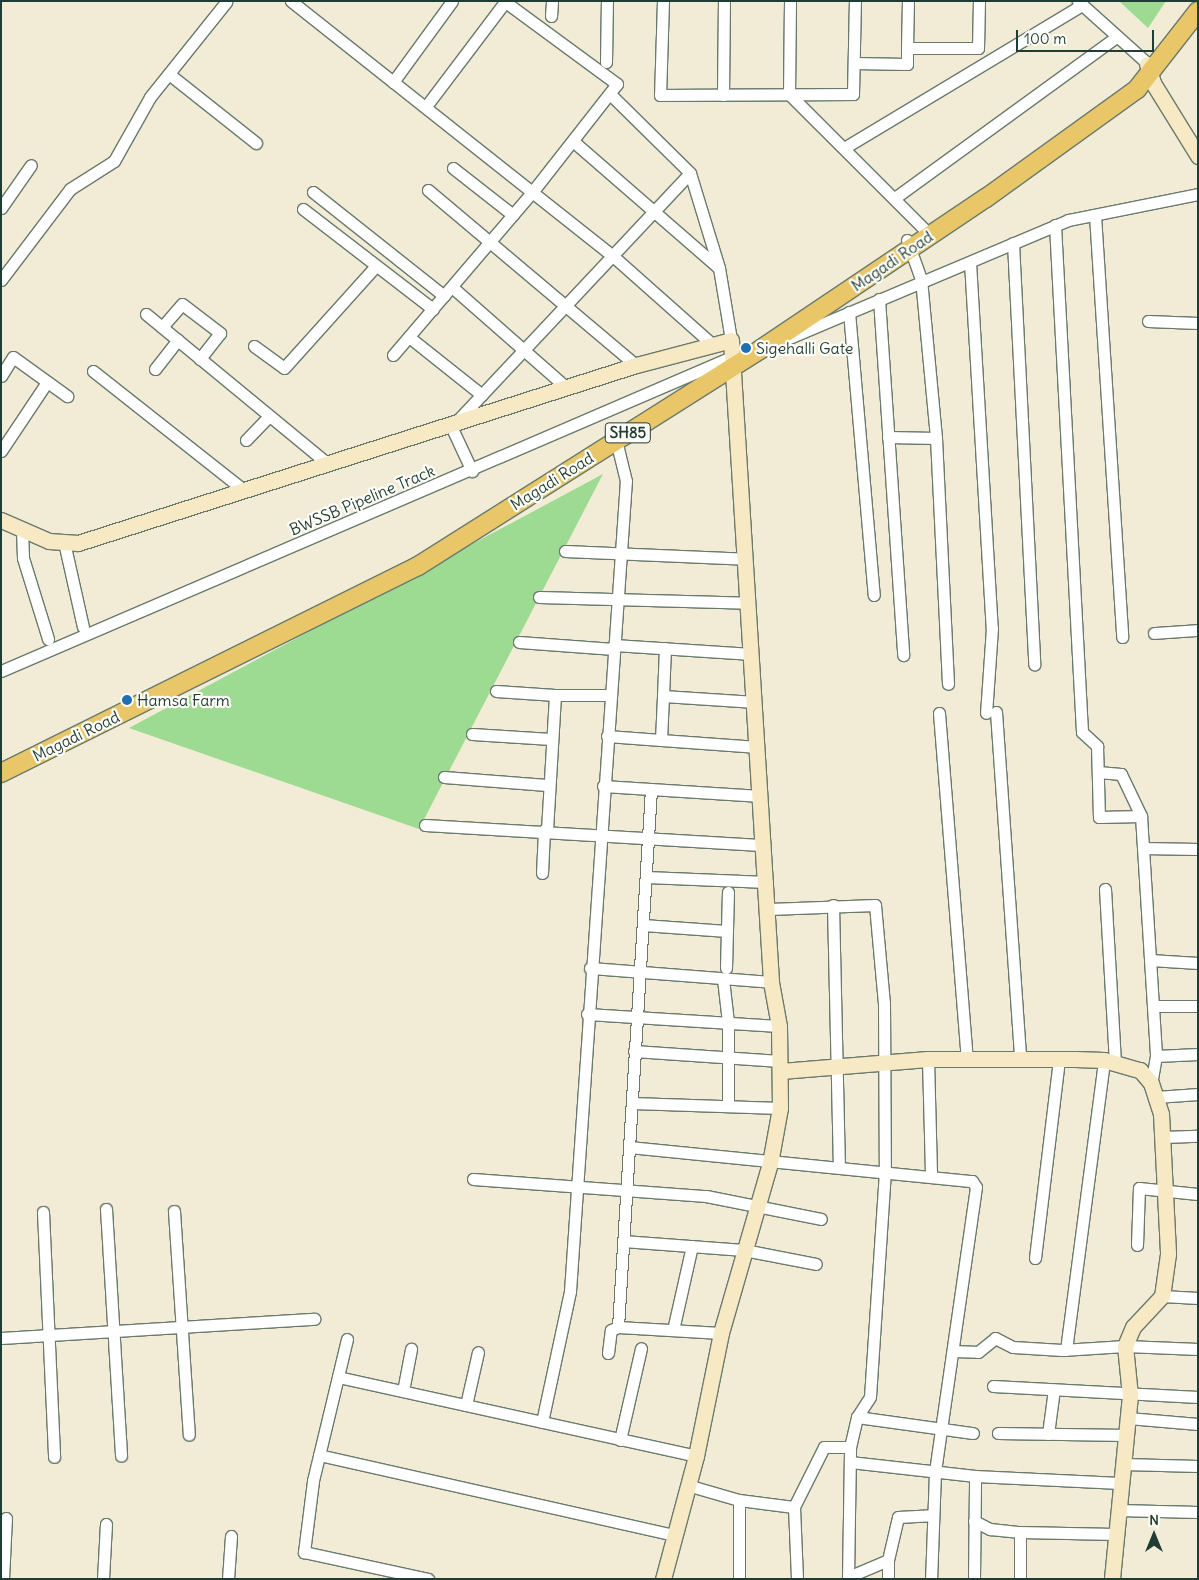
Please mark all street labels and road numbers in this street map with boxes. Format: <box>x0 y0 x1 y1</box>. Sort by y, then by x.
street label: Magadi Road <box>848 227 936 295</box>
road number: SH85 <box>604 420 652 446</box>
street label: Magadi Road <box>507 448 597 514</box>
street label: BWSSB Pipeline Track <box>287 461 437 539</box>
street label: Magadi Road <box>29 707 123 765</box>

